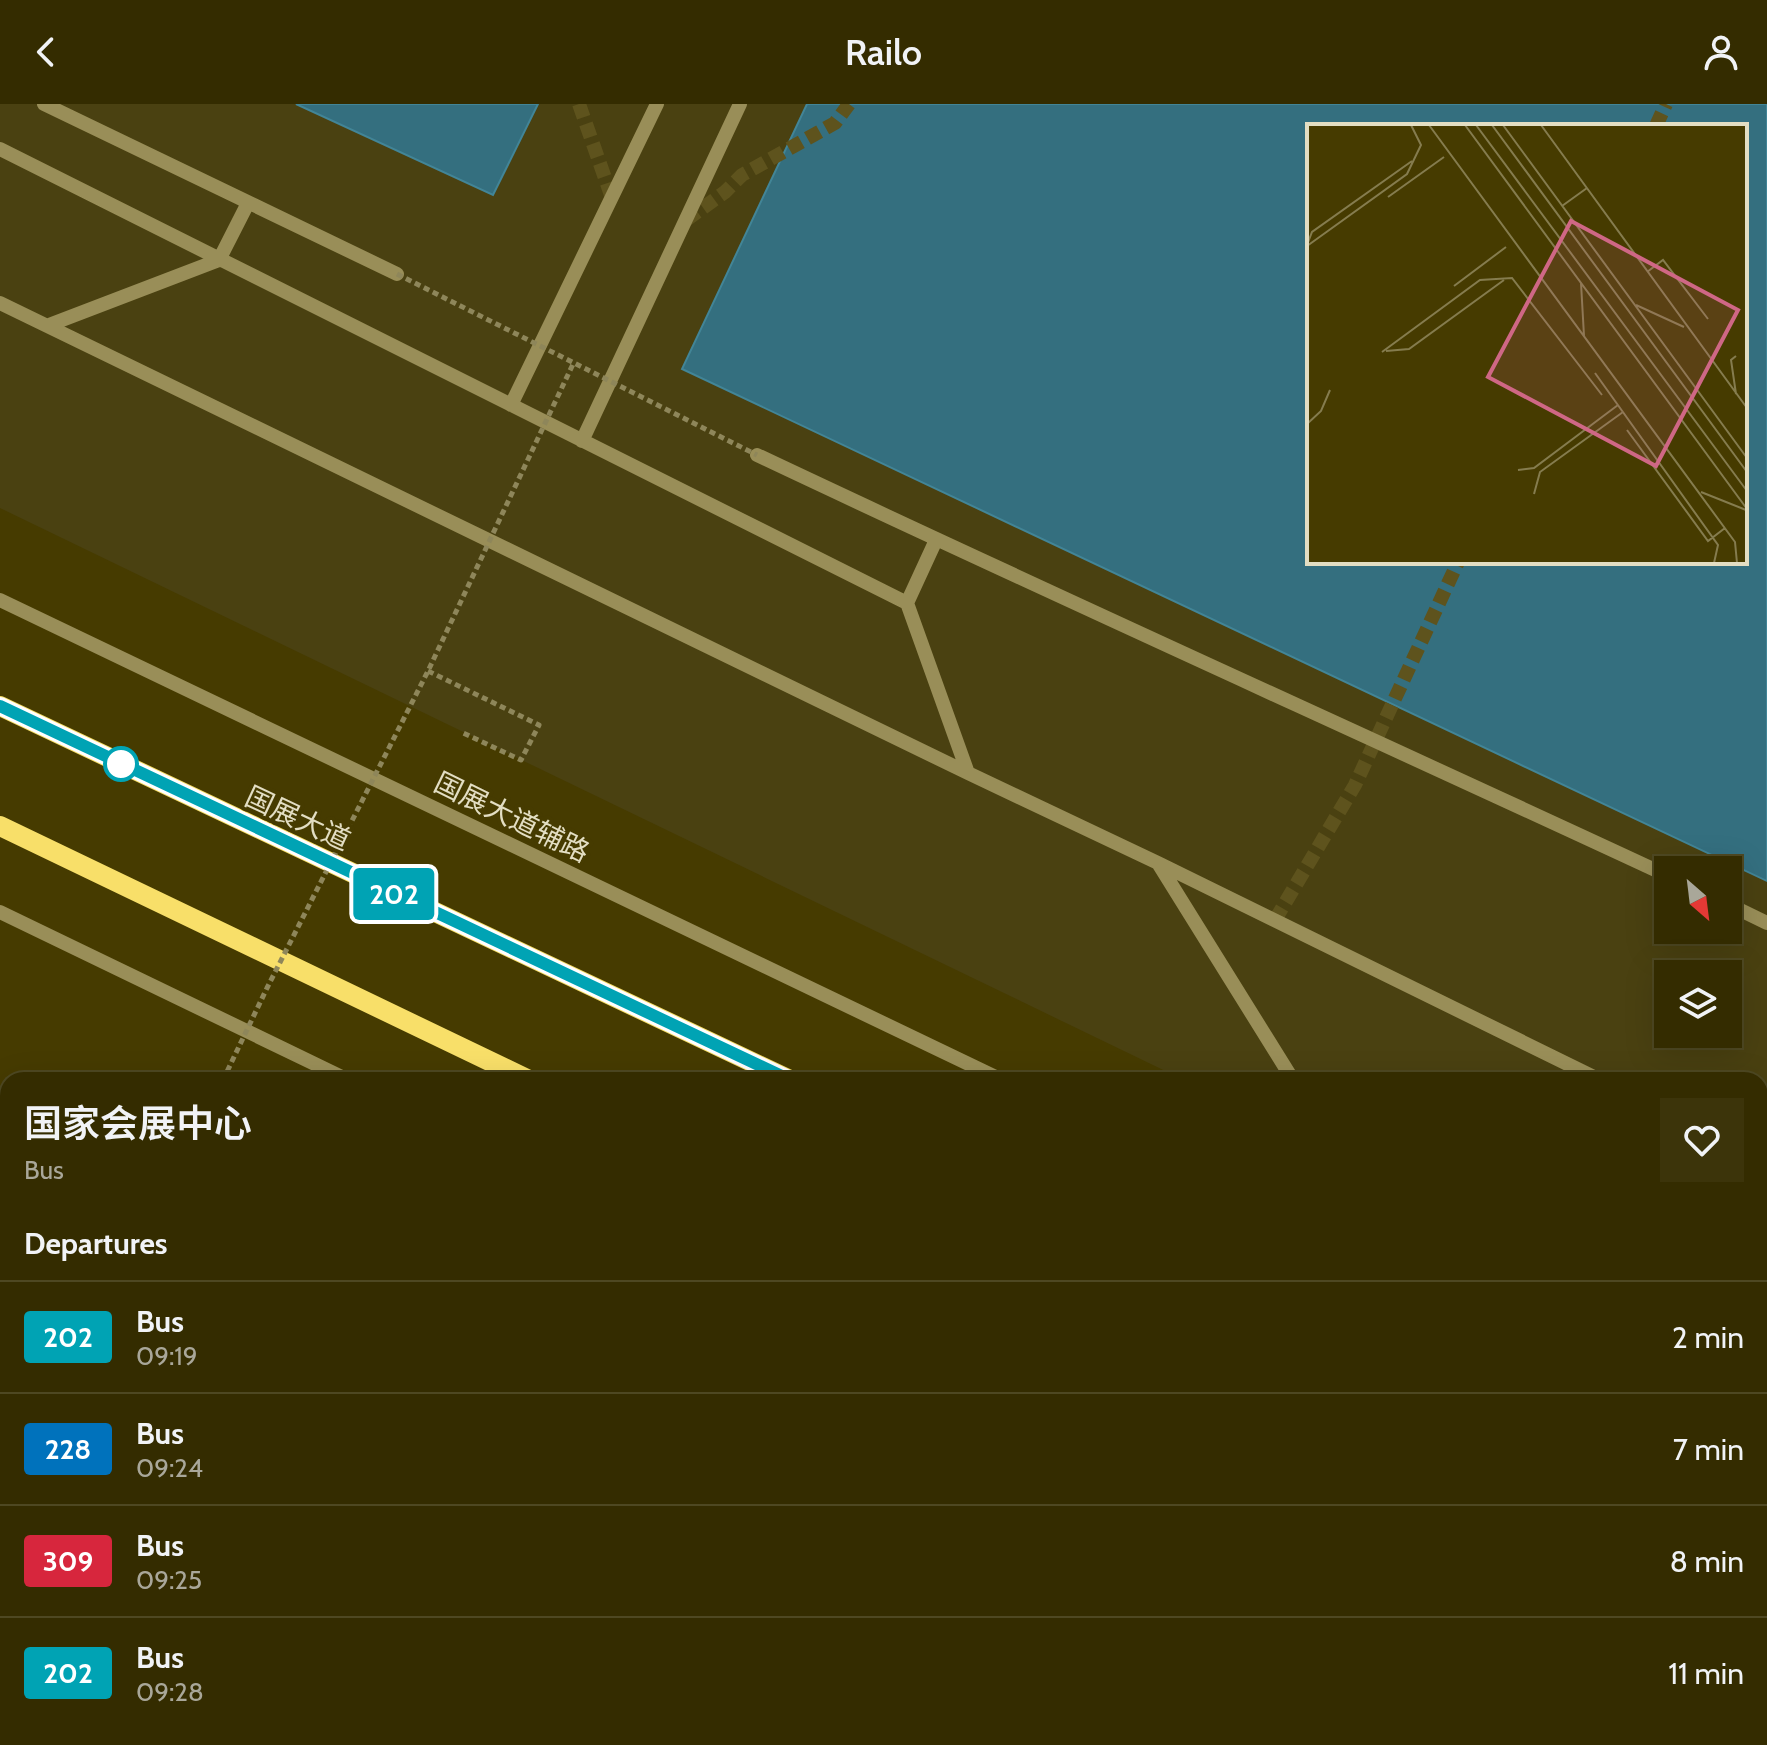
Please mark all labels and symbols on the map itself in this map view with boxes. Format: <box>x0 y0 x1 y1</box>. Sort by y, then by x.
inset map <box>1307 124 1747 564</box>
unlabelled marker <box>104 747 138 781</box>
street label: 国展大道辅路 <box>429 765 595 869</box>
street label: 国展大道 <box>240 779 356 857</box>
north arrow <box>1654 856 1742 944</box>
line badge: 202 <box>348 868 440 920</box>

